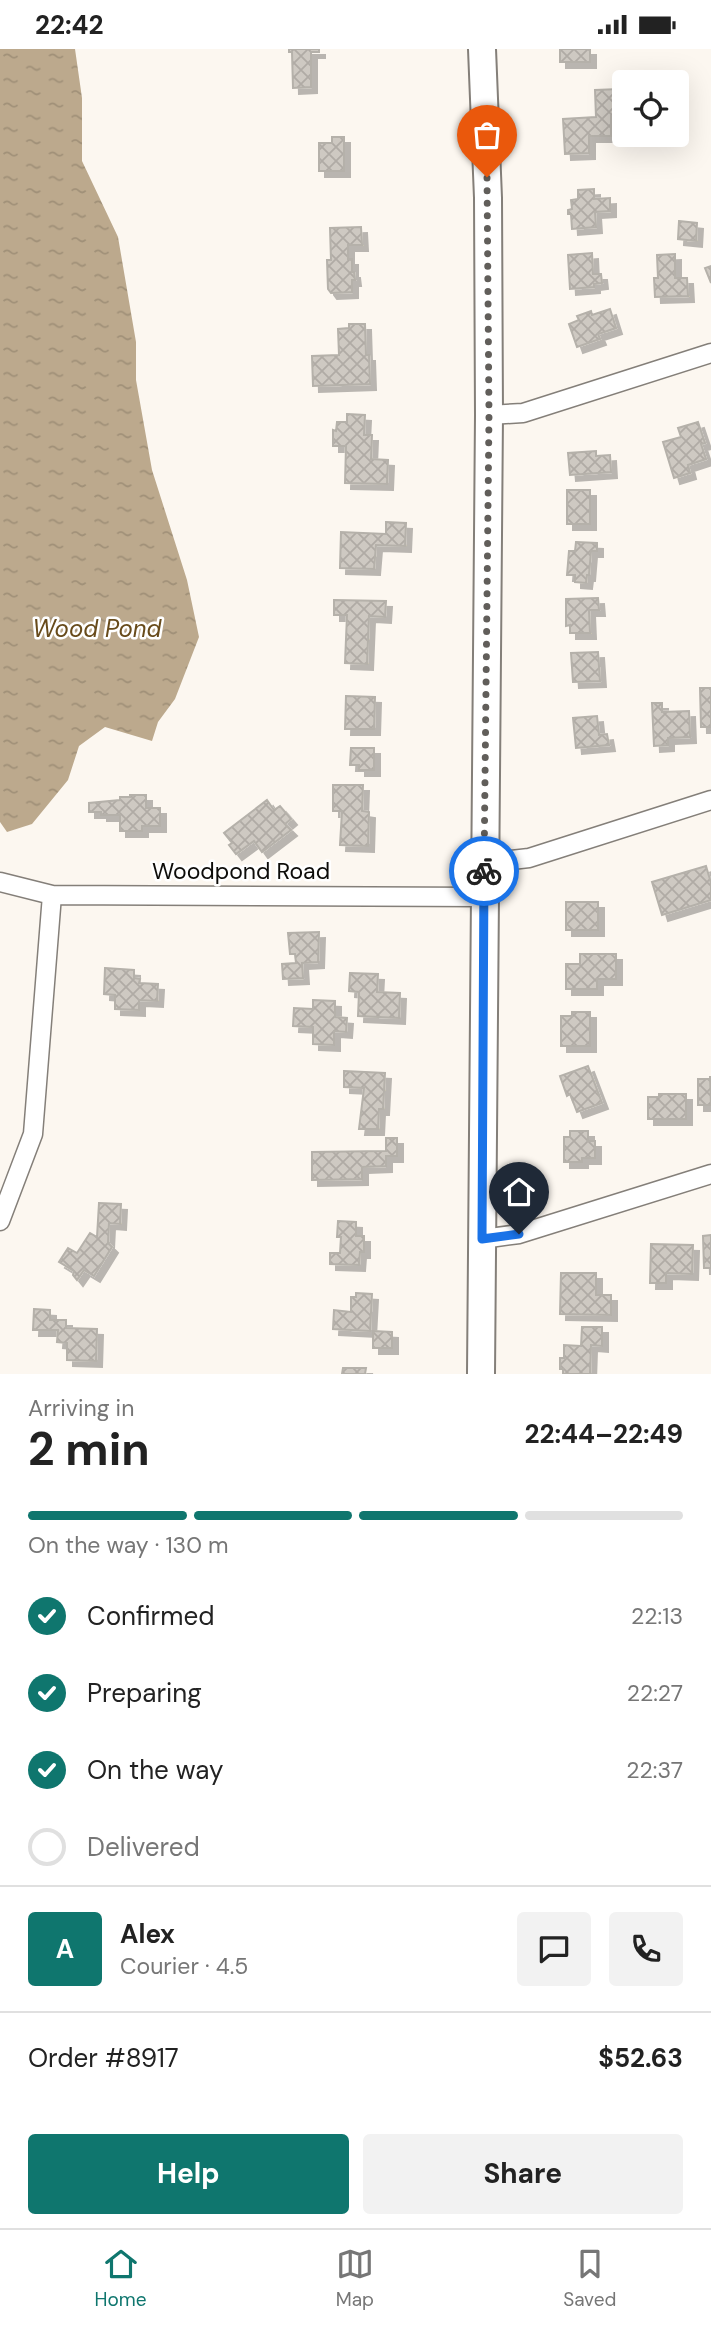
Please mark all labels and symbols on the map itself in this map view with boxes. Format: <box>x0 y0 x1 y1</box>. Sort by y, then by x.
pin <box>457 105 517 177</box>
water label: Wood Pond <box>33 613 163 644</box>
courier <box>449 836 519 906</box>
street label: Woodpond Road <box>152 856 330 886</box>
pin <box>489 1162 549 1234</box>

